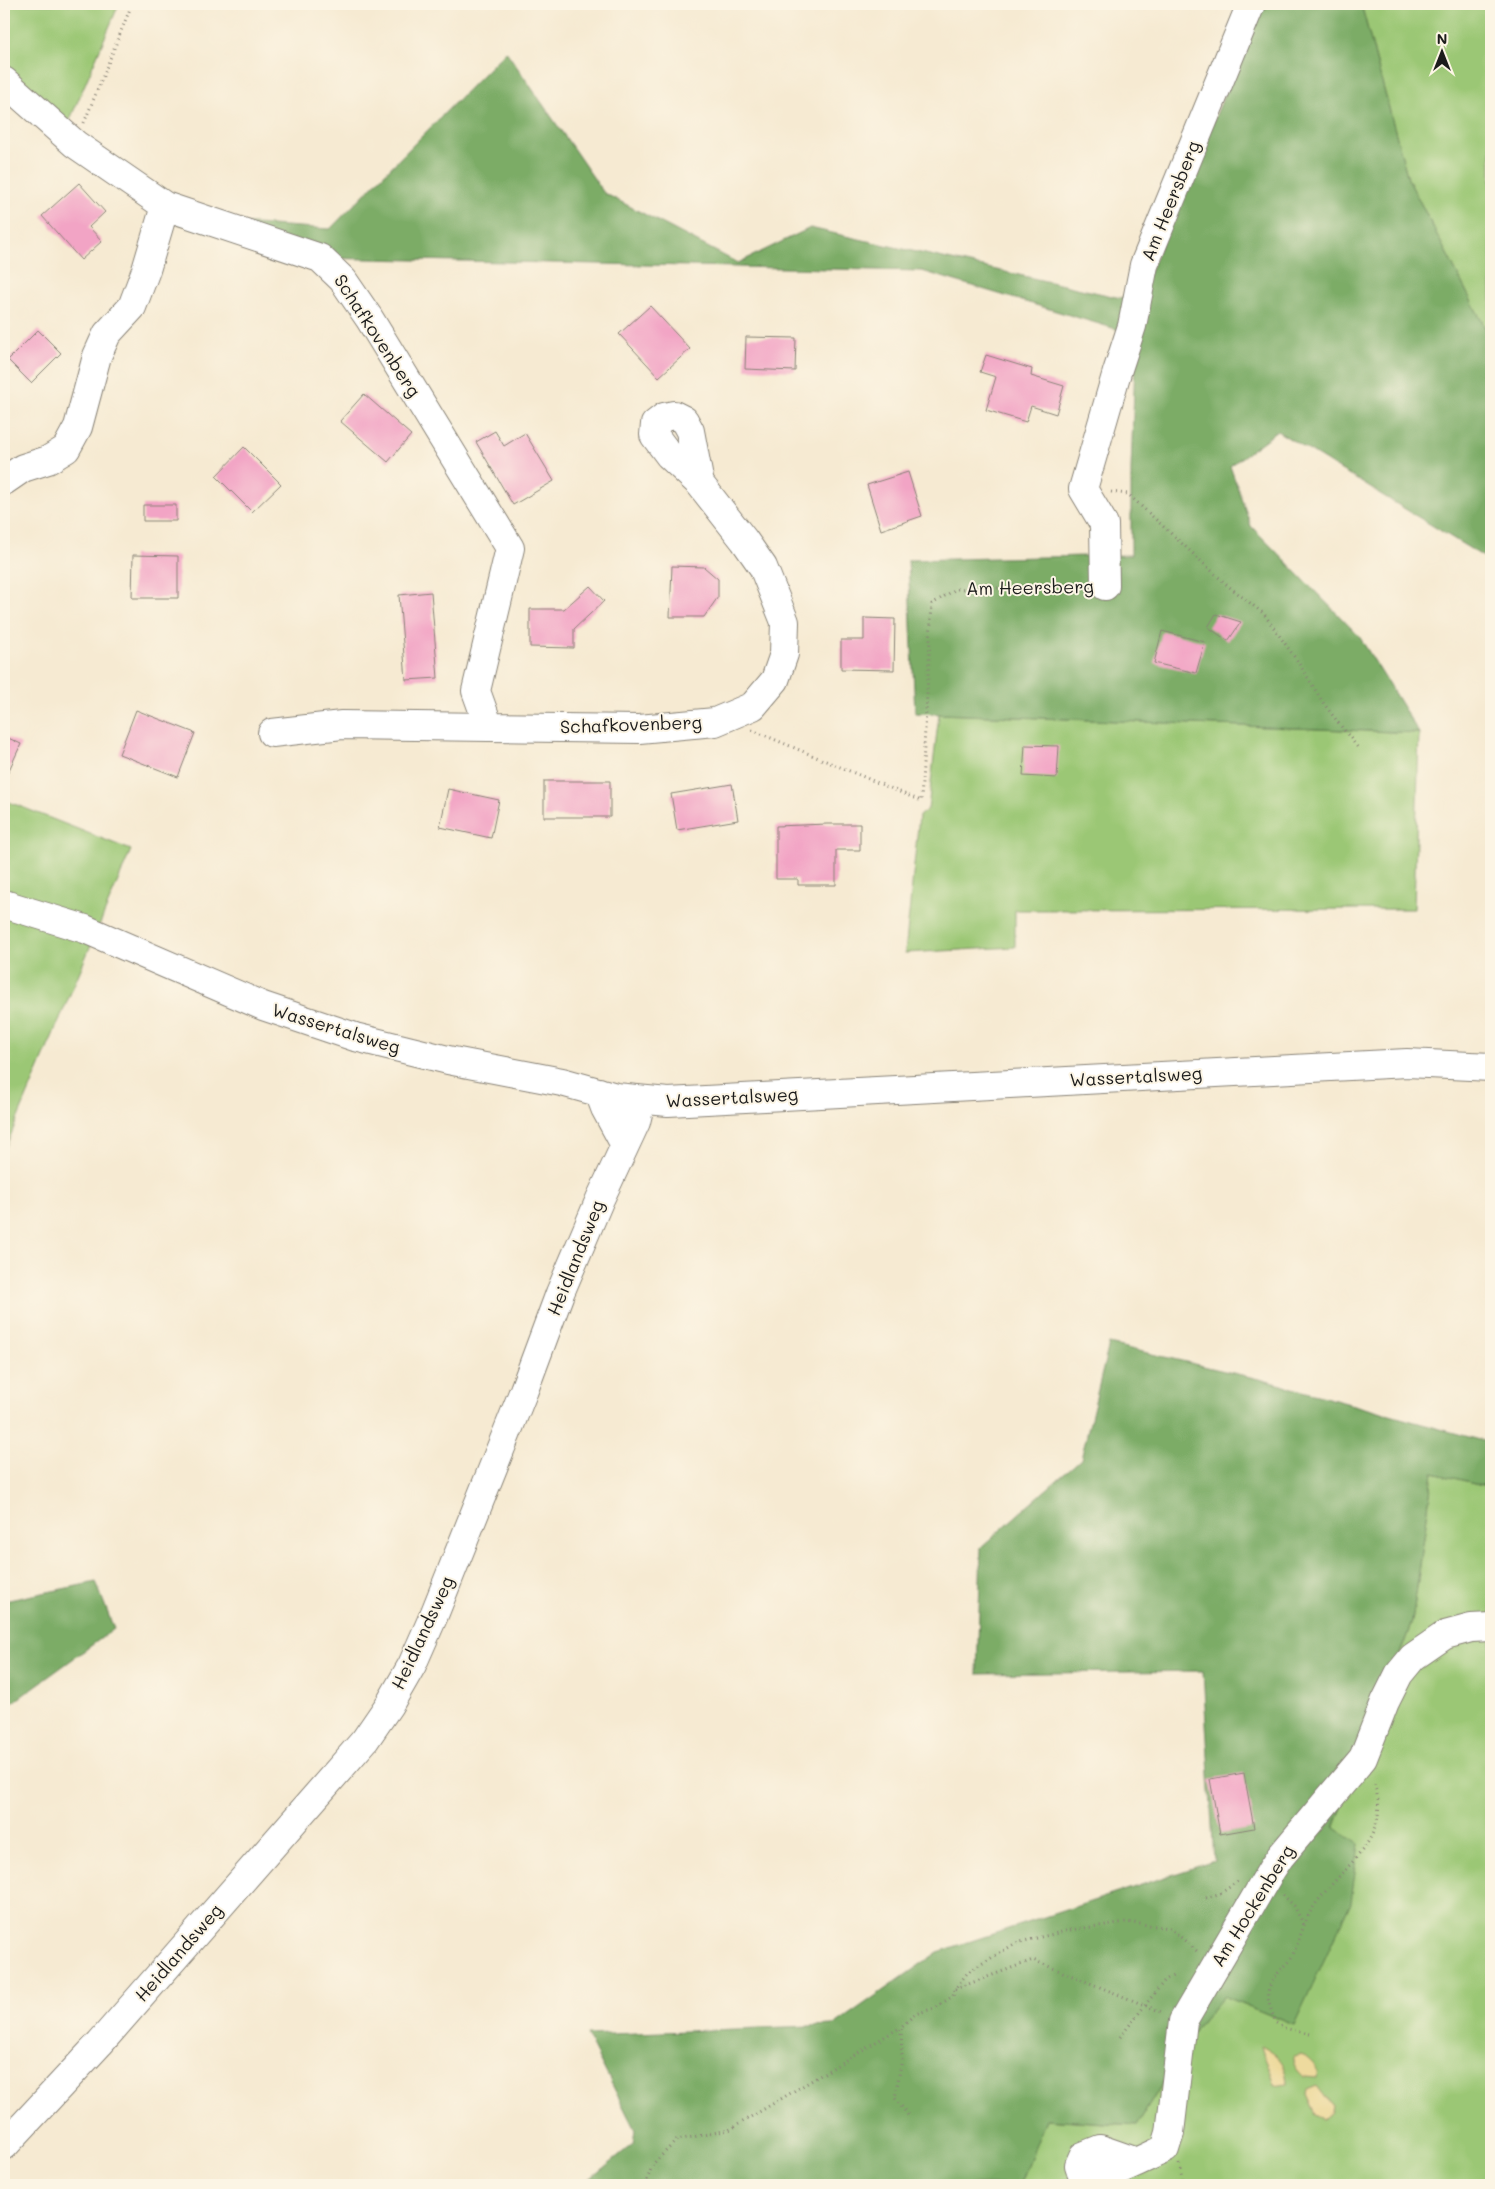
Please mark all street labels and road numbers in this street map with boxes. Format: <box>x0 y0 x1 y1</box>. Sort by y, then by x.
street label: Am Heersberg <box>1135 137 1205 264</box>
street label: Schafkovenberg <box>329 269 427 402</box>
street label: Am Heersberg <box>966 574 1094 600</box>
street label: Schafkovenberg <box>560 710 702 738</box>
street label: Wassertalsweg <box>269 997 403 1059</box>
street label: Wassertalsweg <box>1069 1061 1203 1091</box>
street label: Wassertalsweg <box>665 1082 799 1112</box>
street label: Heidlandsweg <box>541 1196 609 1319</box>
street label: Heidlandsweg <box>385 1572 459 1693</box>
street label: Am Hockenberg <box>1205 1840 1299 1971</box>
street label: Heidlandsweg <box>129 1898 227 2006</box>

